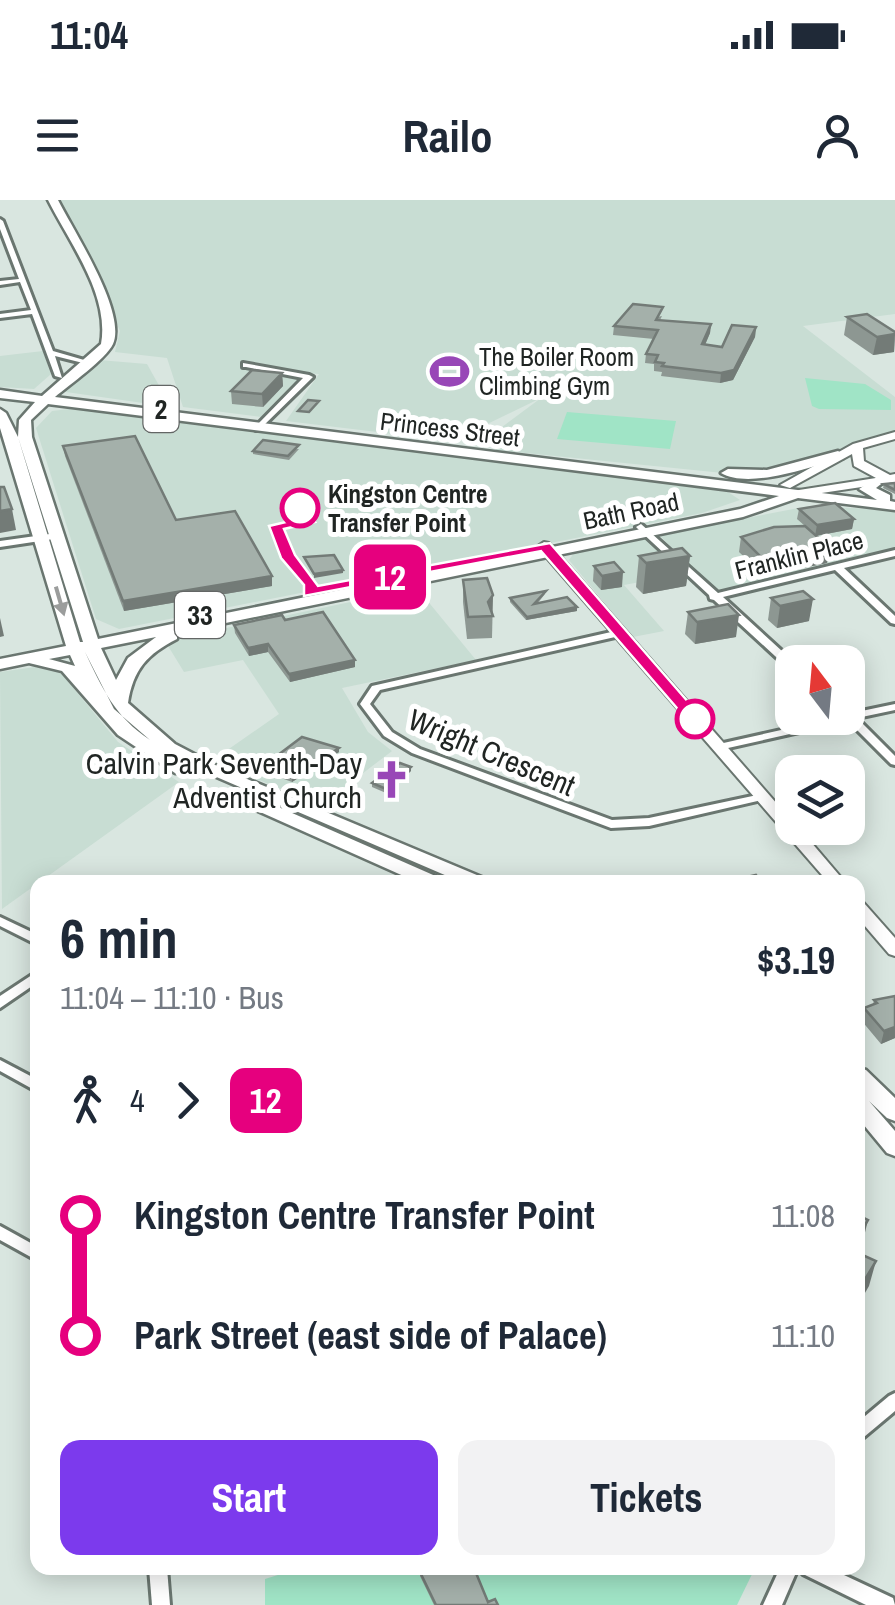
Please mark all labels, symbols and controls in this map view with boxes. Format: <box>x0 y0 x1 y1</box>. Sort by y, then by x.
text: 11:04 <box>50 10 128 61</box>
text: Railo <box>402 105 493 166</box>
icon: menu <box>30 108 85 163</box>
icon: person <box>810 108 865 163</box>
place label: The Boiler Room Climbing Gym <box>479 340 634 403</box>
sports icon: The Boiler Room Climbing Gym <box>428 350 470 392</box>
road number: 2 <box>144 386 178 432</box>
street label: Princess Street <box>378 404 522 454</box>
place label: Kingston Centre Transfer Point <box>328 477 487 540</box>
street label: Bath Road <box>580 484 682 538</box>
marker: Kingston Centre Transfer Point <box>281 489 319 527</box>
street label: Franklin Place <box>731 523 867 587</box>
line badge: 12 <box>345 544 435 610</box>
text: 12 <box>374 554 406 601</box>
one-way arrow <box>53 586 68 616</box>
road number: 33 <box>175 592 225 638</box>
north arrow <box>775 645 865 735</box>
map controls <box>775 645 865 845</box>
street label: Wright Crescent <box>403 699 582 805</box>
unlabelled marker <box>676 700 714 738</box>
place label: Calvin Park Seventh-Day Adventist Church <box>86 743 363 817</box>
button: layers <box>775 755 865 845</box>
church icon: Calvin Park Seventh-Day Adventist Church <box>371 759 413 801</box>
text: 6 min <box>60 901 178 975</box>
text: $3.19 <box>757 935 835 986</box>
text: 11:04 – 11:10 · Bus <box>60 976 284 1019</box>
icon: walk <box>60 1073 115 1128</box>
icon: forward <box>160 1073 215 1128</box>
text: 12 <box>250 1077 282 1124</box>
text: 4 <box>130 1079 145 1122</box>
text: Kingston Centre Transfer Point <box>134 1190 595 1241</box>
text: 11:08 <box>771 1194 835 1237</box>
text: Park Street (east side of Palace) <box>134 1310 607 1361</box>
text: 11:10 <box>771 1314 835 1357</box>
button: Start <box>60 1440 438 1555</box>
button: Tickets <box>458 1440 835 1555</box>

